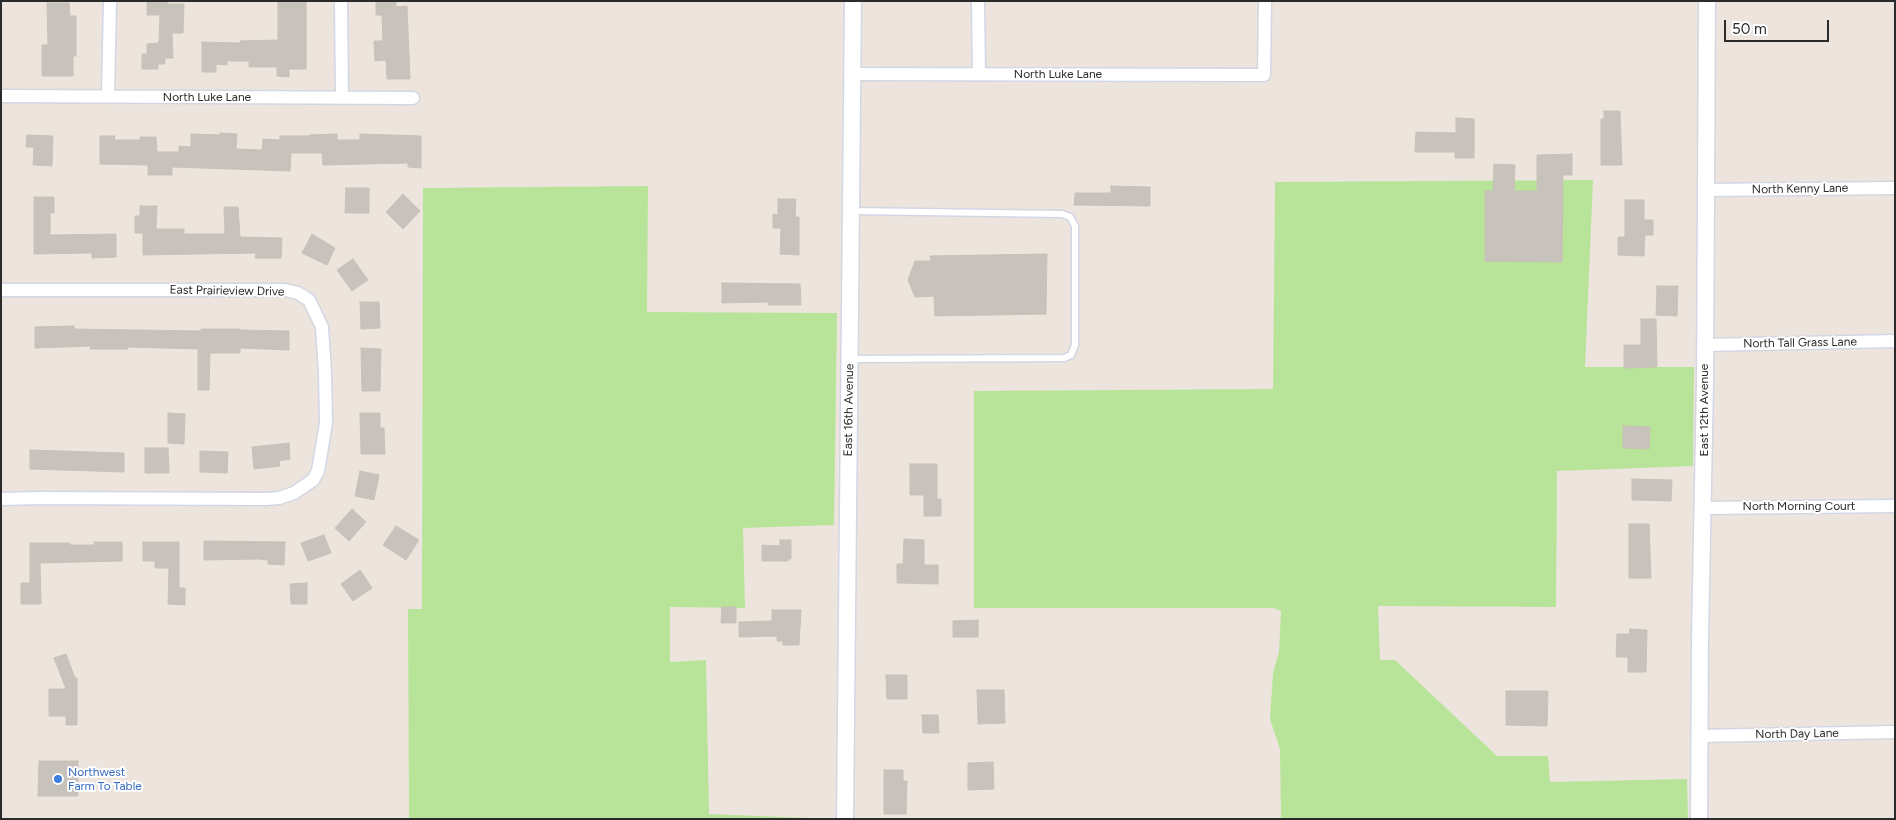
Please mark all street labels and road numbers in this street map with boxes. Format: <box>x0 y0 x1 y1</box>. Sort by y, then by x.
street label: North Luke Lane <box>1014 67 1102 81</box>
street label: North Luke Lane <box>163 90 251 104</box>
street label: North Kenny Lane <box>1752 181 1848 197</box>
street label: East Prairieview Drive <box>169 283 285 299</box>
street label: North Tall Grass Lane <box>1743 335 1857 351</box>
street label: East 16th Avenue <box>841 363 857 457</box>
street label: East 12th Avenue <box>1697 364 1711 456</box>
street label: North Morning Court <box>1743 499 1855 513</box>
street label: North Day Lane <box>1755 726 1839 742</box>

